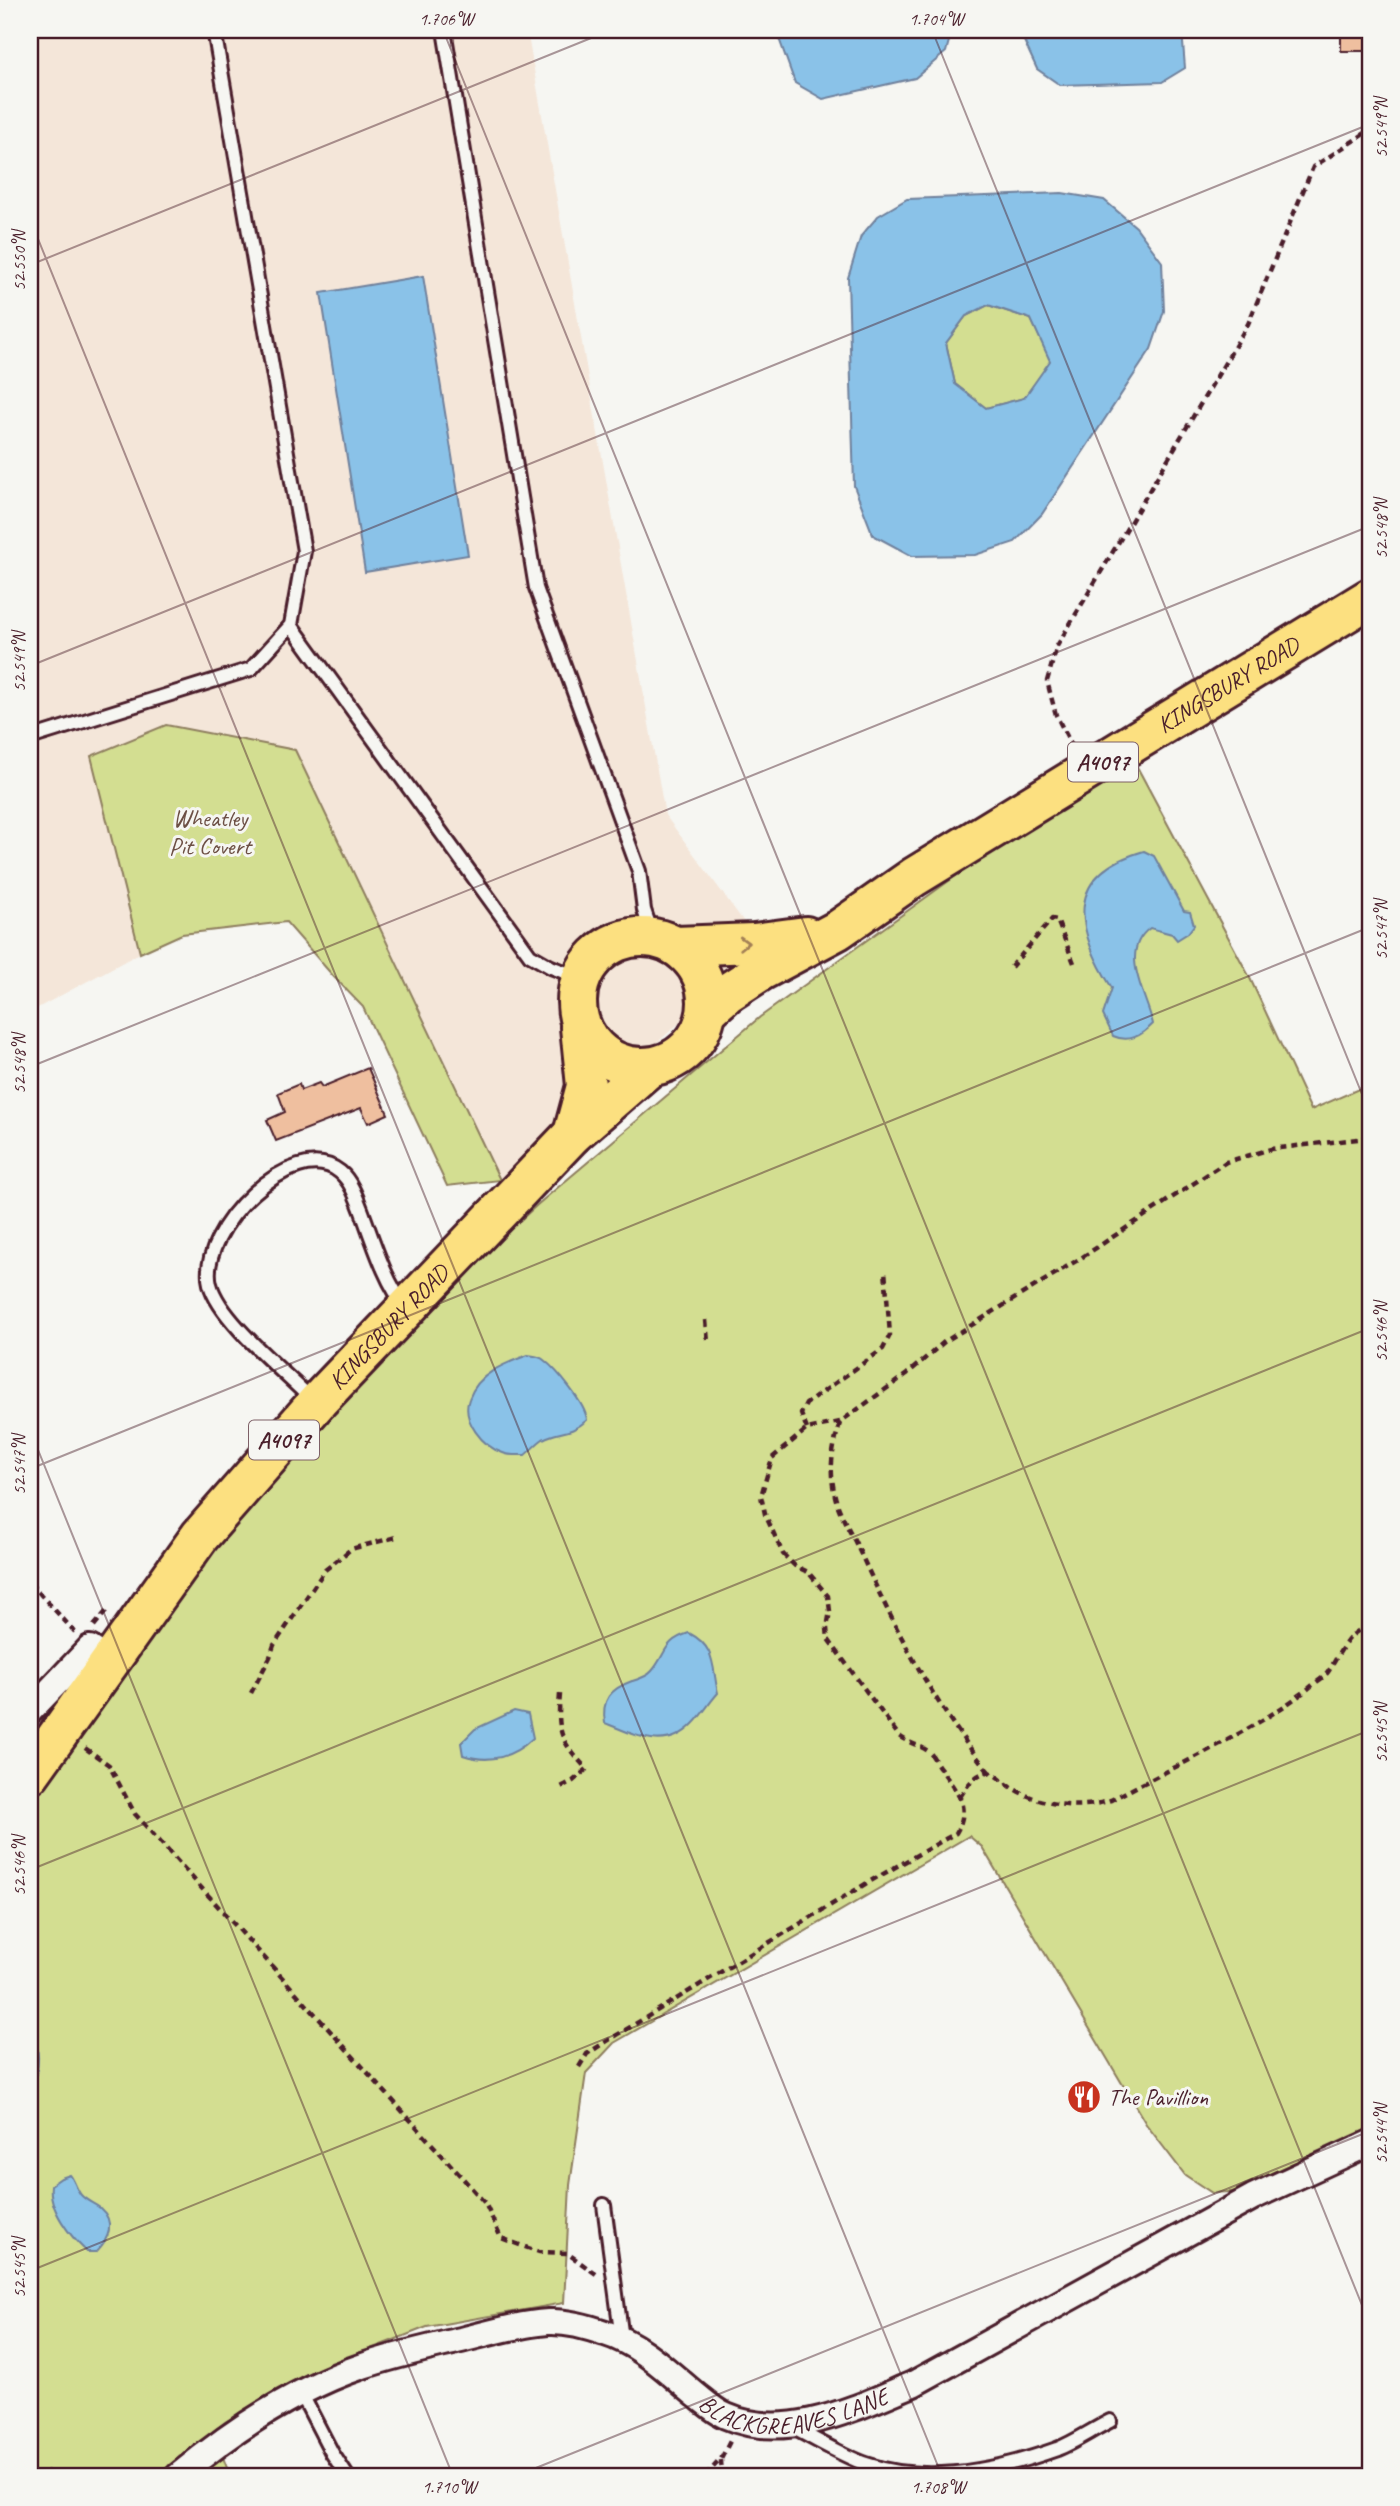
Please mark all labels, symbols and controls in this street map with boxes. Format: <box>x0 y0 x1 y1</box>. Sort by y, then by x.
text: 1.706°W <box>419 8 476 30</box>
text: 1.704°W <box>909 8 966 30</box>
text: 52.549°N <box>1370 95 1392 158</box>
text: 52.550°N <box>8 228 30 291</box>
text: 52.548°N <box>1370 496 1392 559</box>
text: 52.549°N <box>8 629 30 692</box>
street label: KINGSBURY ROAD <box>1151 629 1306 740</box>
road number: A4097 <box>1068 742 1138 782</box>
park label: Wheatley Pit Covert <box>169 803 253 861</box>
text: 52.547°N <box>1370 897 1392 960</box>
one-way arrow <box>739 936 750 951</box>
text: 52.548°N <box>8 1031 30 1094</box>
street label: KINGSBURY ROAD <box>322 1257 457 1396</box>
text: 52.546°N <box>1370 1299 1392 1362</box>
road number: A4097 <box>249 1420 319 1460</box>
text: 52.547°N <box>8 1432 30 1495</box>
text: 52.545°N <box>1370 1700 1392 1763</box>
text: 52.546°N <box>8 1833 30 1896</box>
restaurant icon: The Pavillion <box>1065 2078 1103 2116</box>
place label: The Pavillion <box>1108 2082 1208 2112</box>
text: 52.544°N <box>1370 2101 1392 2164</box>
text: 52.545°N <box>8 2235 30 2298</box>
street label: BLACKGREAVES LANE <box>700 2376 894 2408</box>
text: BLACKGREAVES LANE <box>693 2380 895 2441</box>
text: 1.710°W <box>422 2476 479 2498</box>
text: 1.708°W <box>911 2476 968 2498</box>

